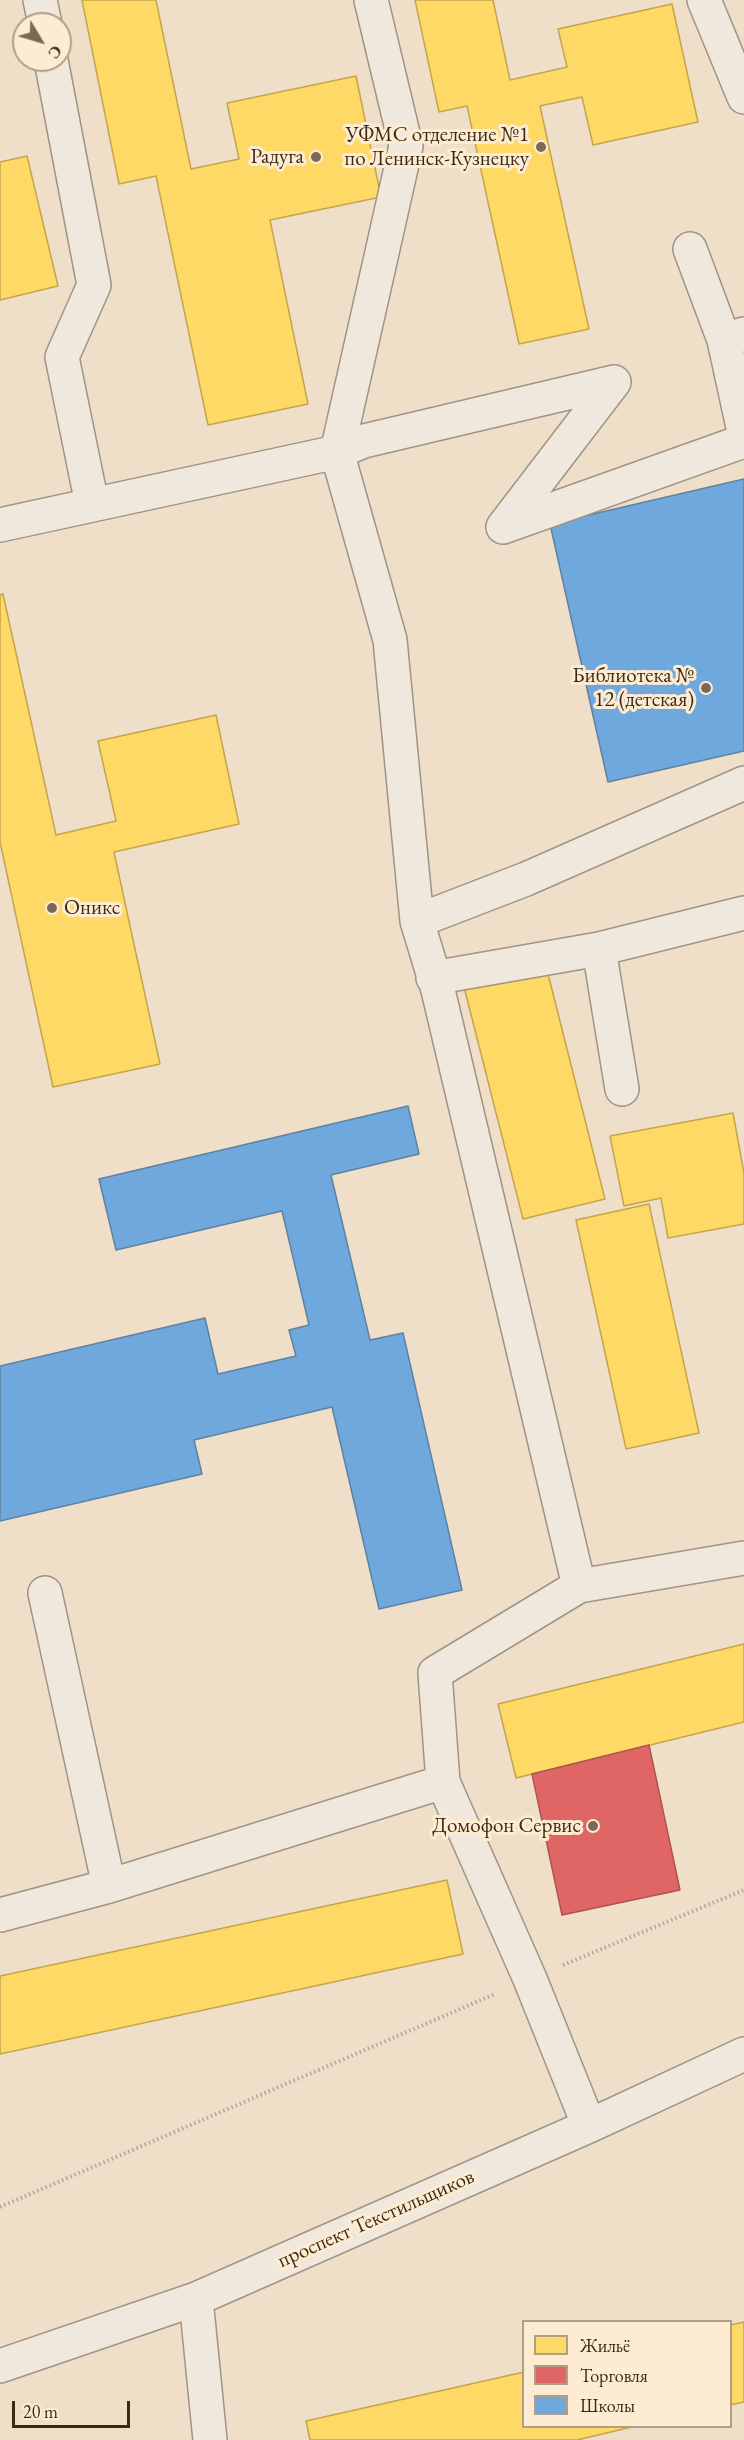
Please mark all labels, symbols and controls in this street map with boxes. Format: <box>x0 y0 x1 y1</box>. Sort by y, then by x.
north arrow <box>12 12 72 72</box>
text: С <box>43 41 67 63</box>
place label: УФМС отделение №1 по Ленинск-Кузнецку <box>345 122 529 172</box>
marker: УФМС отделение №1 по Ленинск-Кузнецку <box>534 140 548 154</box>
place label: Радуга <box>251 144 304 170</box>
marker: Радуга <box>309 150 323 164</box>
place label: Библиотека № 12 (детская) <box>572 663 694 713</box>
marker: Библиотека № 12 (детская) <box>699 681 713 695</box>
place label: Оникс <box>64 895 120 921</box>
marker: Оникс <box>45 901 59 915</box>
place label: Домофон Сервис <box>432 1813 581 1839</box>
marker: Домофон Сервис <box>586 1819 600 1833</box>
street label: проспект Текстильщиков <box>274 2164 478 2274</box>
legend <box>522 2320 732 2428</box>
text: Жильё <box>580 2334 630 2357</box>
text: Торговля <box>580 2364 648 2387</box>
scale bar <box>15 2389 134 2427</box>
text: Школы <box>580 2394 635 2417</box>
text: 20 m <box>23 2400 58 2423</box>

